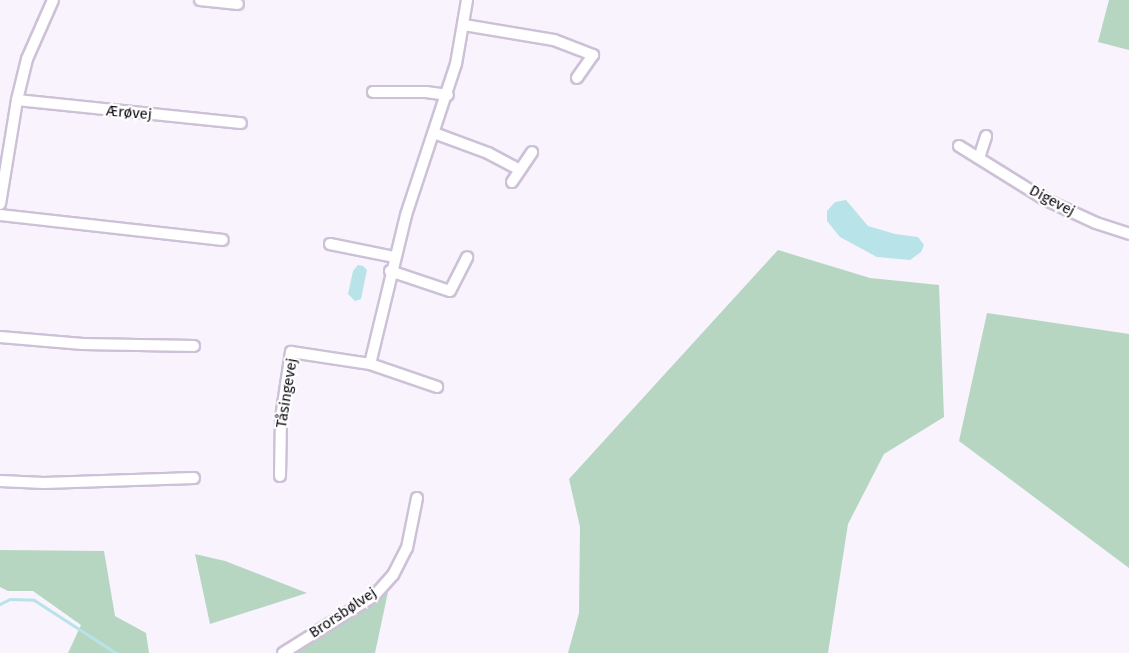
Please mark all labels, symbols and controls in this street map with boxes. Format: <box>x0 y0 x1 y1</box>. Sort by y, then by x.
street label: Ærøvej <box>105 102 153 124</box>
street label: Digevej <box>1026 181 1078 221</box>
street label: Tåsingevej <box>273 357 301 429</box>
street label: Brorsbølvej <box>306 584 380 642</box>

